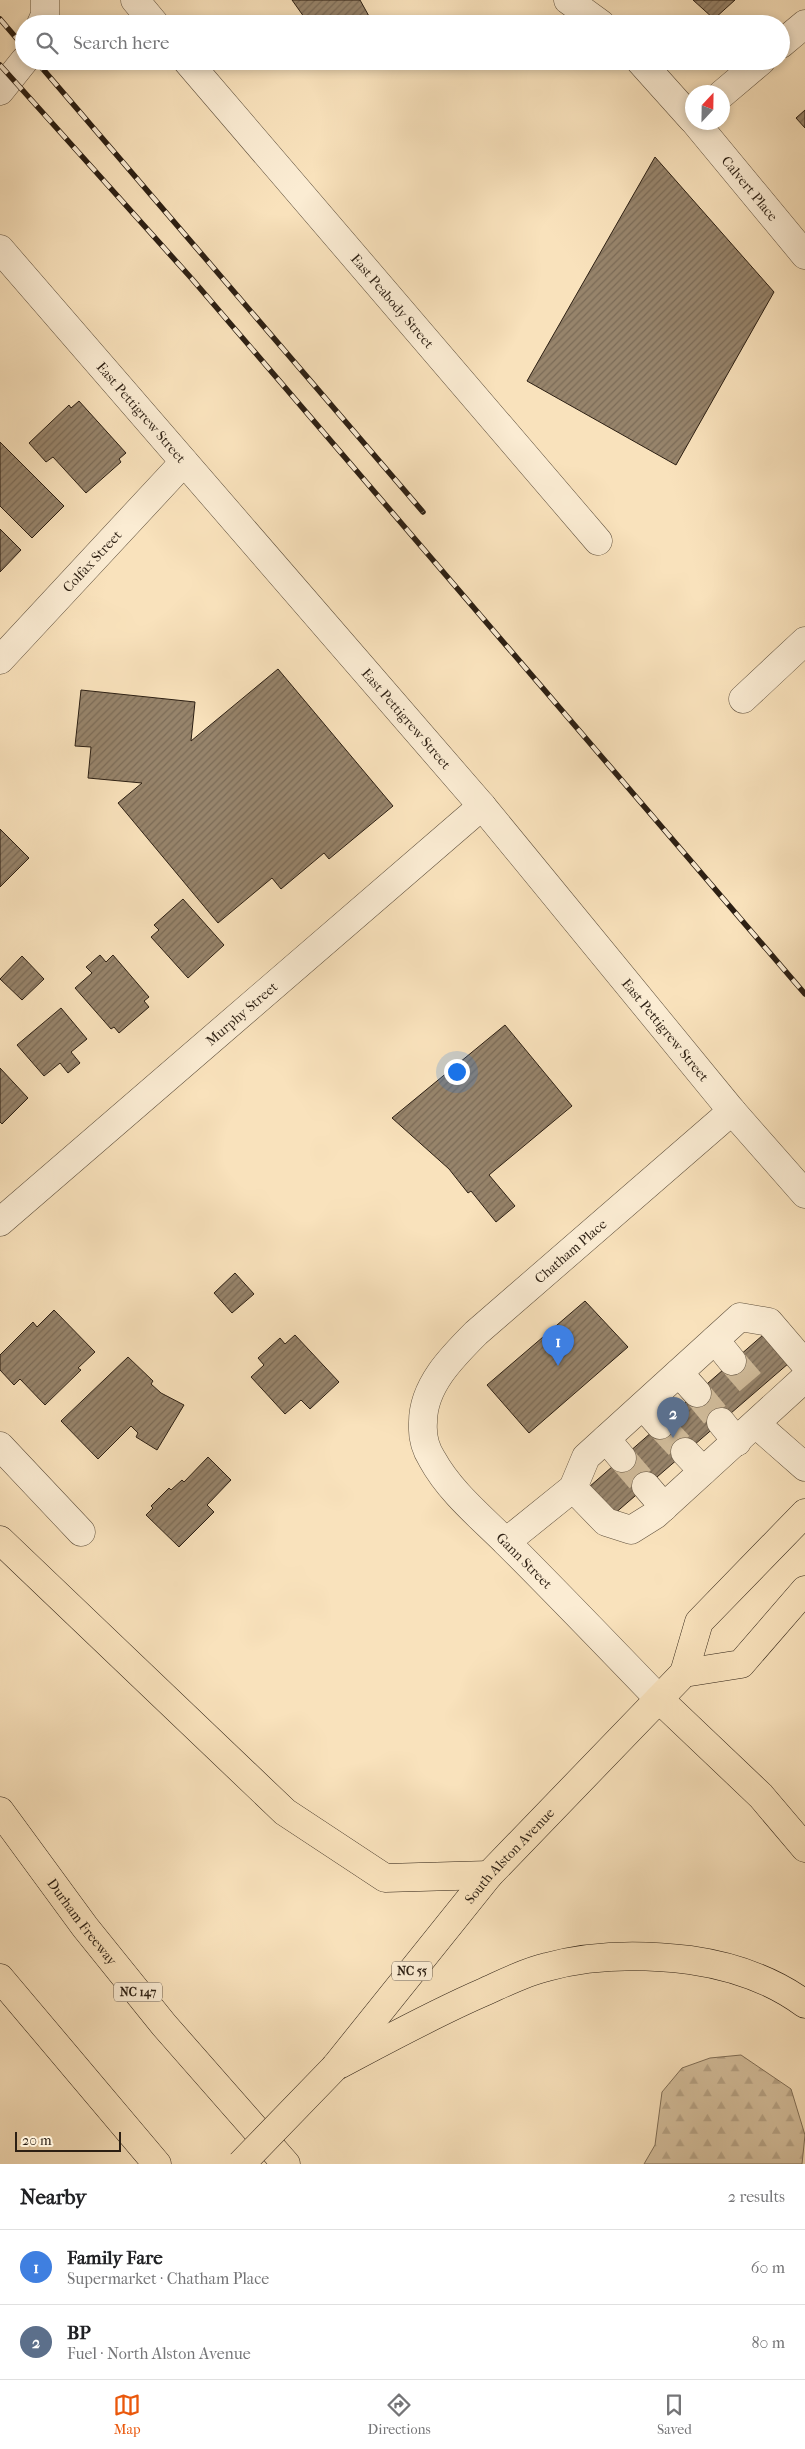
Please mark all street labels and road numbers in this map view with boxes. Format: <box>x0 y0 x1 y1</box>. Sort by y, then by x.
street label: Calvert Place <box>718 152 782 224</box>
street label: East Peabody Street <box>347 250 438 352</box>
street label: East Pettigrew Street <box>93 358 190 466</box>
street label: Colfax Street <box>59 526 125 596</box>
street label: East Pettigrew Street <box>358 665 455 773</box>
street label: East Pettigrew Street <box>618 975 713 1085</box>
street label: Murphy Street <box>202 978 281 1049</box>
street label: Chatham Place <box>531 1215 610 1287</box>
street label: Gann Street <box>492 1529 556 1593</box>
street label: South Alston Avenue <box>461 1804 558 1907</box>
street label: Durham Freeway <box>44 1875 121 1969</box>
road number: NC 55 <box>392 1962 432 1980</box>
road number: NC 147 <box>114 1982 162 2001</box>

